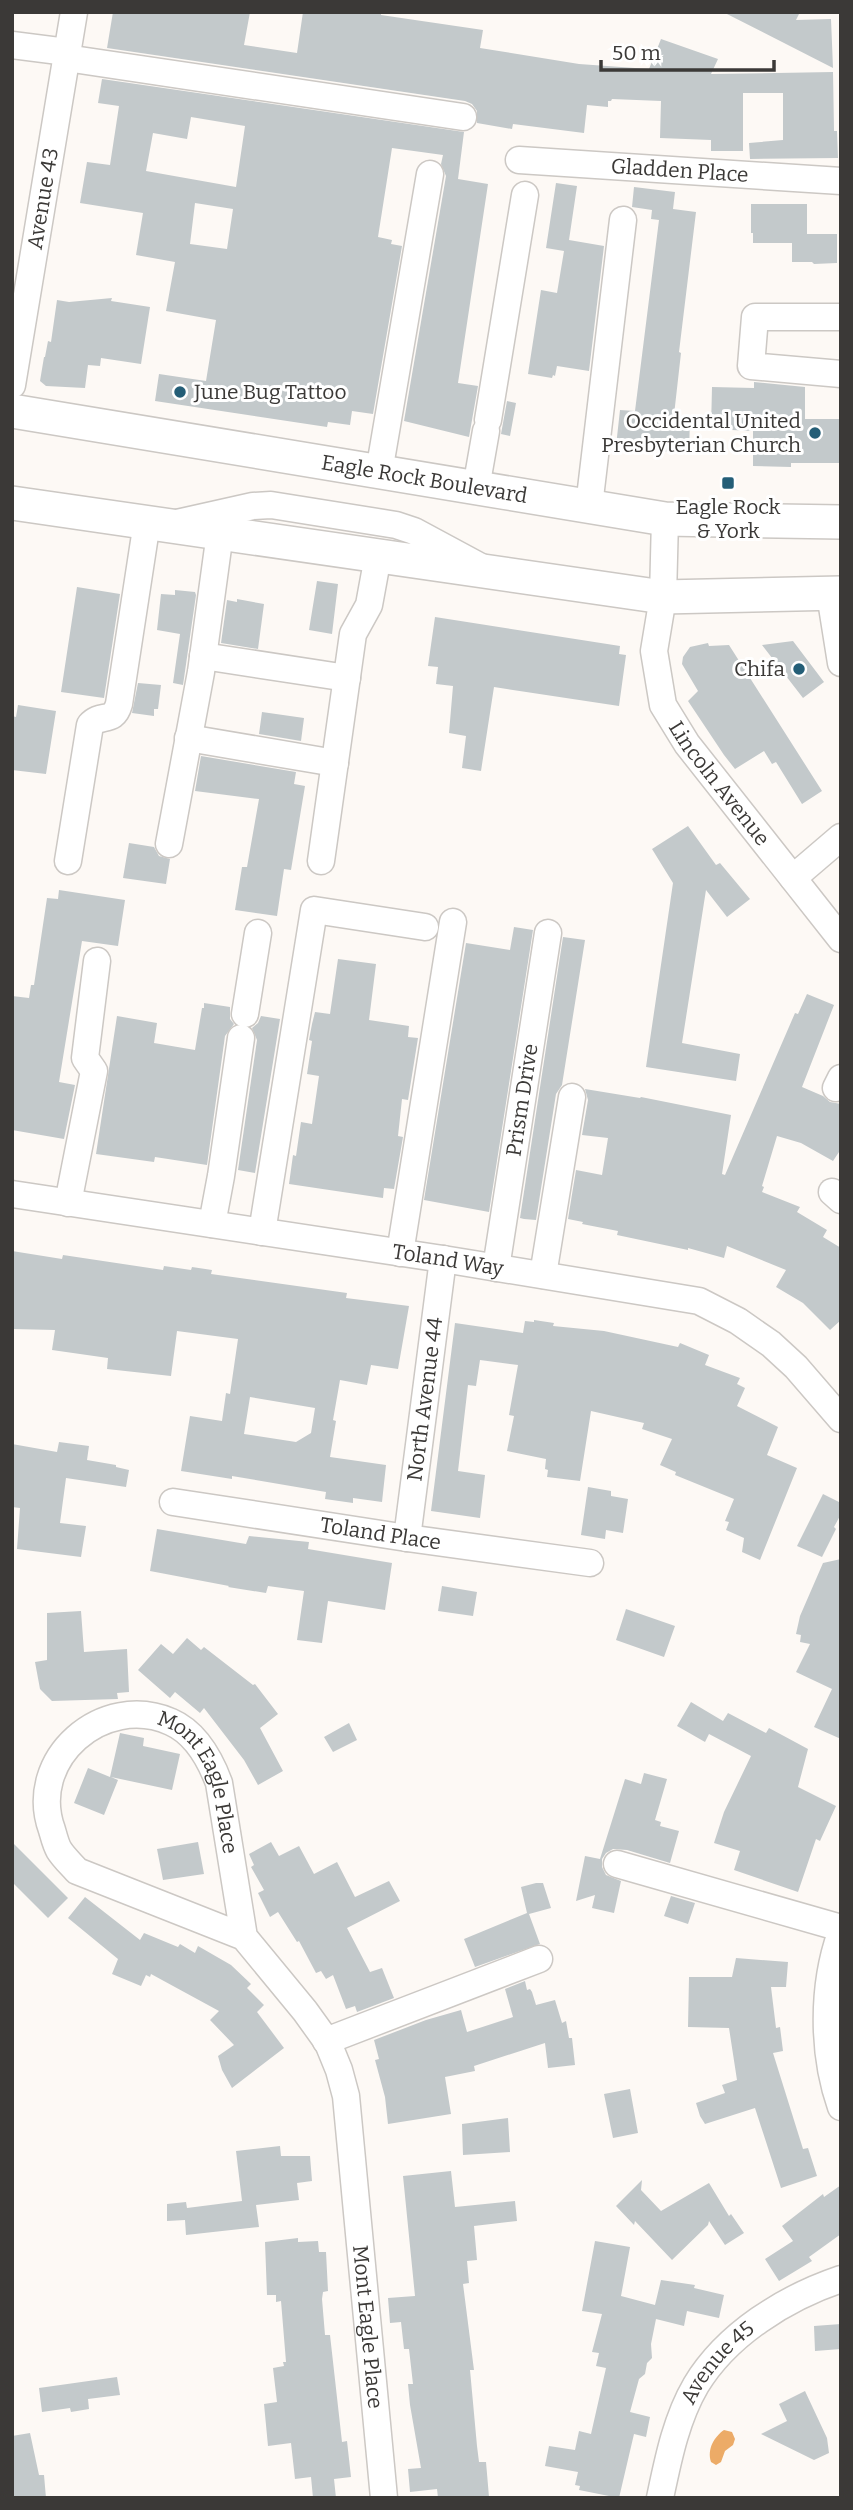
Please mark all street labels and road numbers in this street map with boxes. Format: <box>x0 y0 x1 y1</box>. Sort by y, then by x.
street label: Avenue 43 <box>22 146 64 251</box>
street label: Gladden Place <box>610 153 749 188</box>
street label: Eagle Rock Boulevard <box>320 449 529 509</box>
street label: Lincoln Avenue <box>663 716 775 851</box>
street label: Prism Drive <box>501 1042 544 1158</box>
street label: Toland Way <box>391 1239 506 1282</box>
street label: North Avenue 44 <box>401 1316 448 1483</box>
street label: Toland Place <box>318 1512 443 1556</box>
street label: Mont Eagle Place <box>154 1705 243 1856</box>
street label: Mont Eagle Place <box>347 2244 388 2410</box>
street label: Avenue 45 <box>675 2315 759 2408</box>

